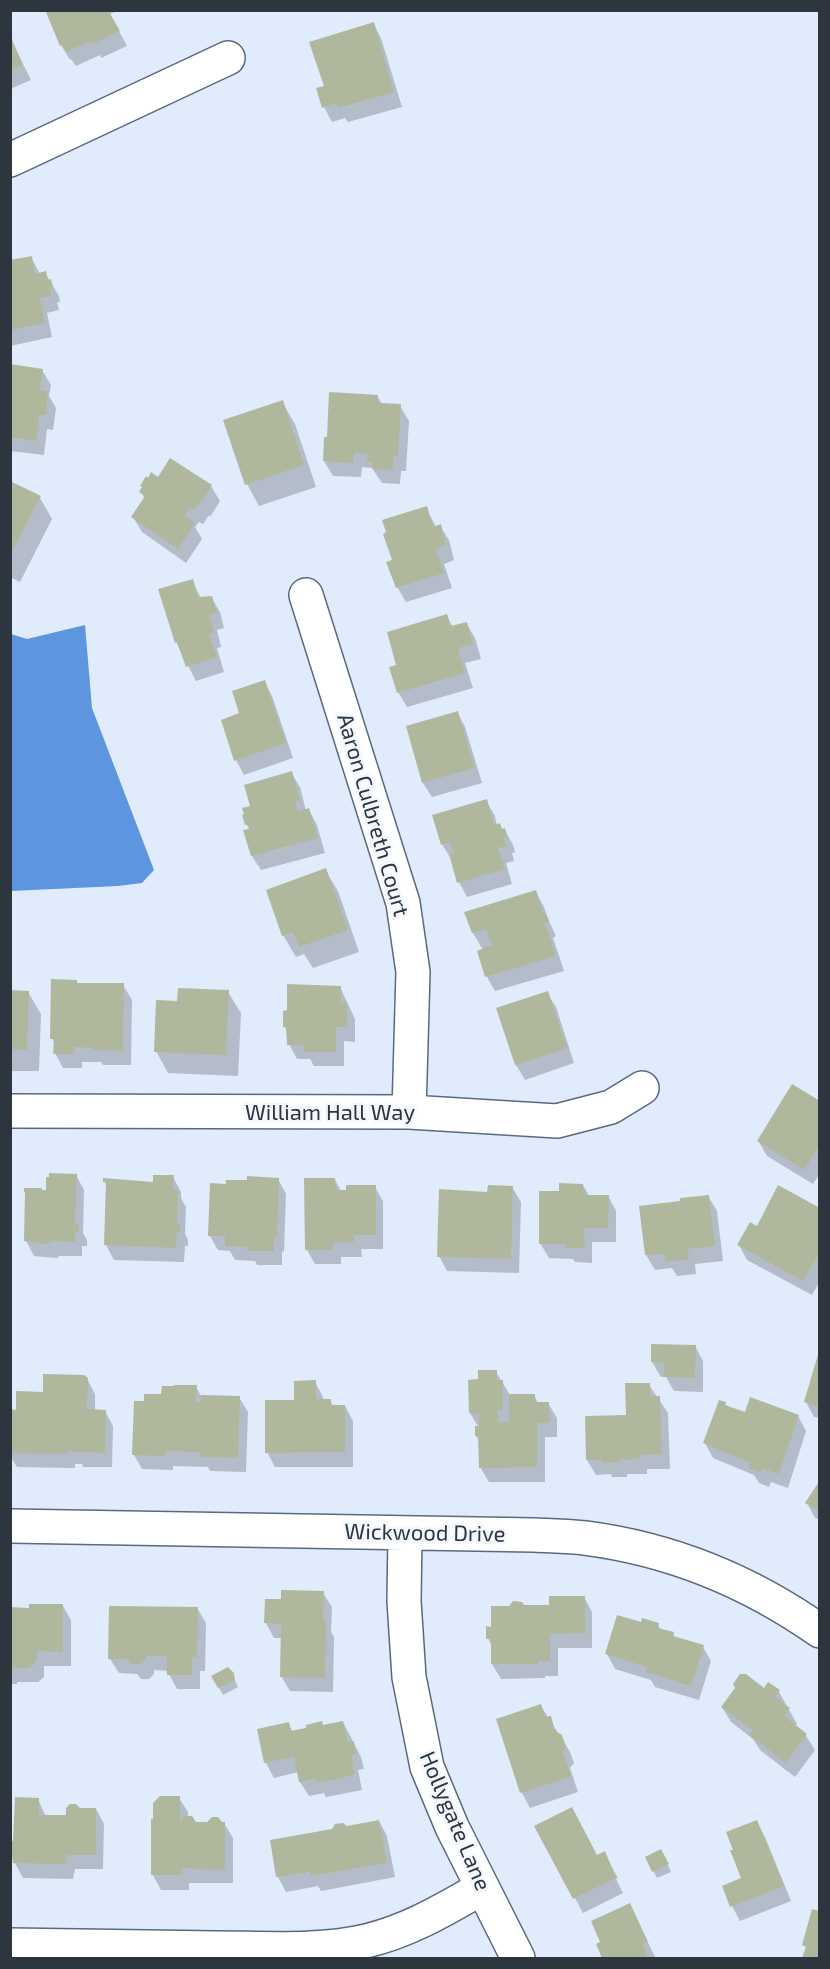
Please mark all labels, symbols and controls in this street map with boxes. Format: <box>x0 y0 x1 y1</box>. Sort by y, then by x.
street label: Aaron Culbreth Court <box>331 711 415 919</box>
street label: William Hall Way <box>245 1100 415 1126</box>
street label: Wickwood Drive <box>344 1518 506 1548</box>
street label: Hollygate Lane <box>414 1747 496 1895</box>

